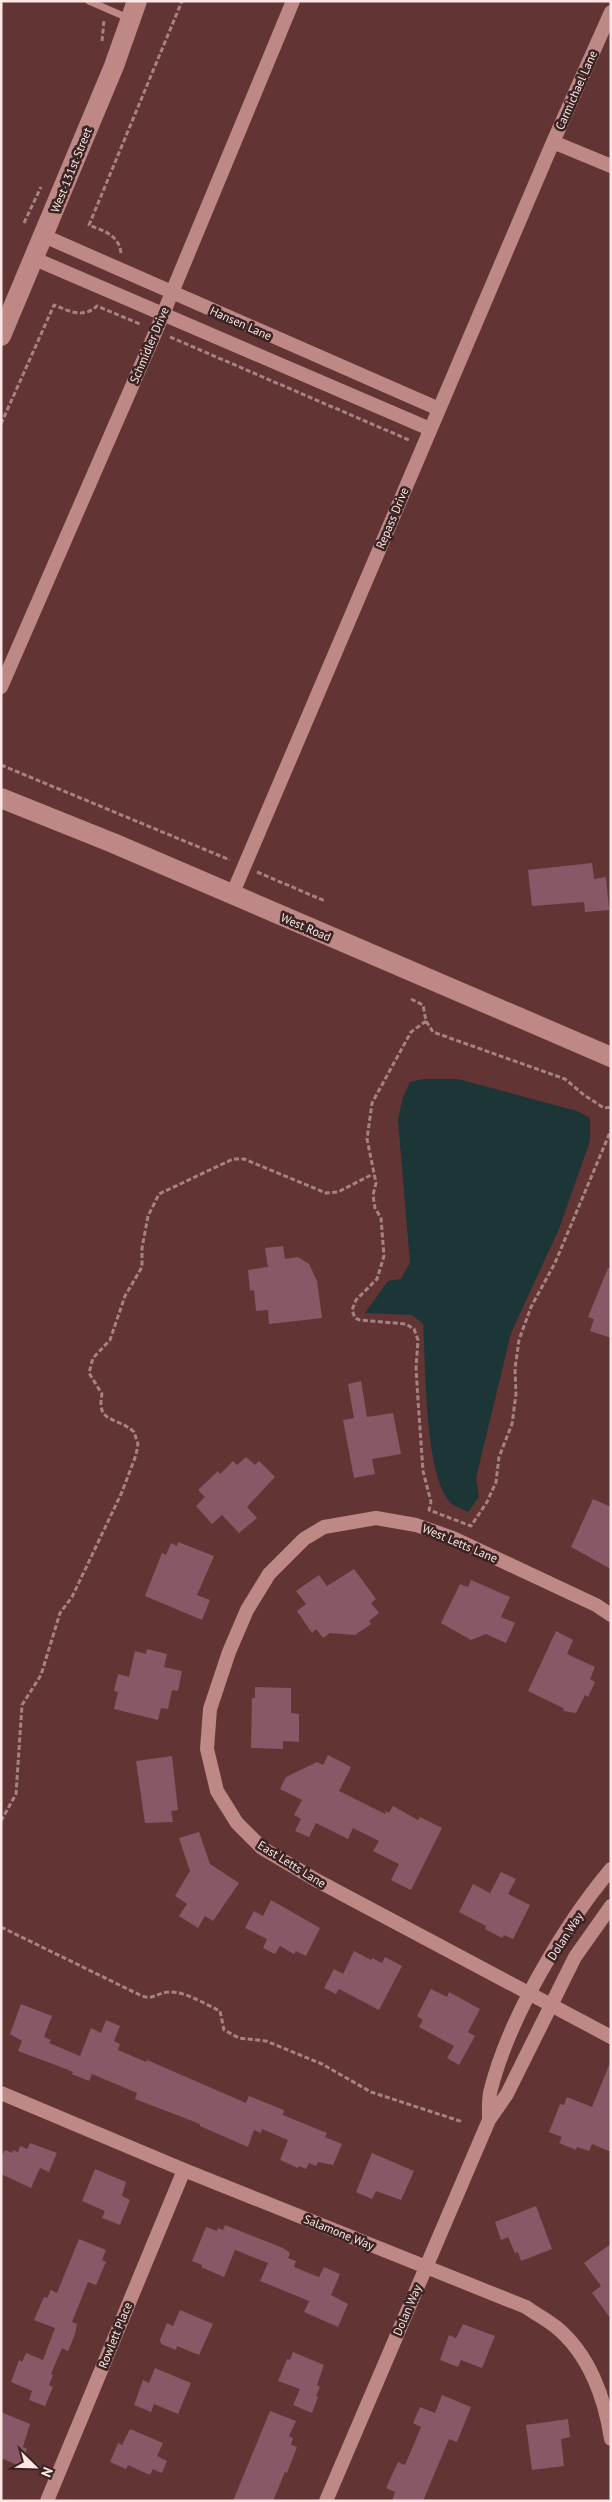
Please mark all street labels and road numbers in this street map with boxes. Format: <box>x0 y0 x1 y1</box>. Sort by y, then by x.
street label: Carmichael Lane <box>552 48 600 132</box>
street label: West 131st Street <box>47 125 95 215</box>
street label: Hansen Lane <box>208 303 274 343</box>
street label: Schmidler Drive <box>126 305 172 385</box>
street label: Repass Drive <box>372 485 412 551</box>
street label: West Road <box>279 910 333 944</box>
street label: West Letts Lane <box>420 1520 500 1566</box>
street label: East Letts Lane <box>255 1837 329 1891</box>
street label: Dolan Way <box>544 1909 586 1963</box>
street label: Salamone Way <box>302 2211 377 2253</box>
street label: Dolan Way <box>389 2282 425 2338</box>
street label: Rowlett Place <box>95 2300 135 2370</box>

